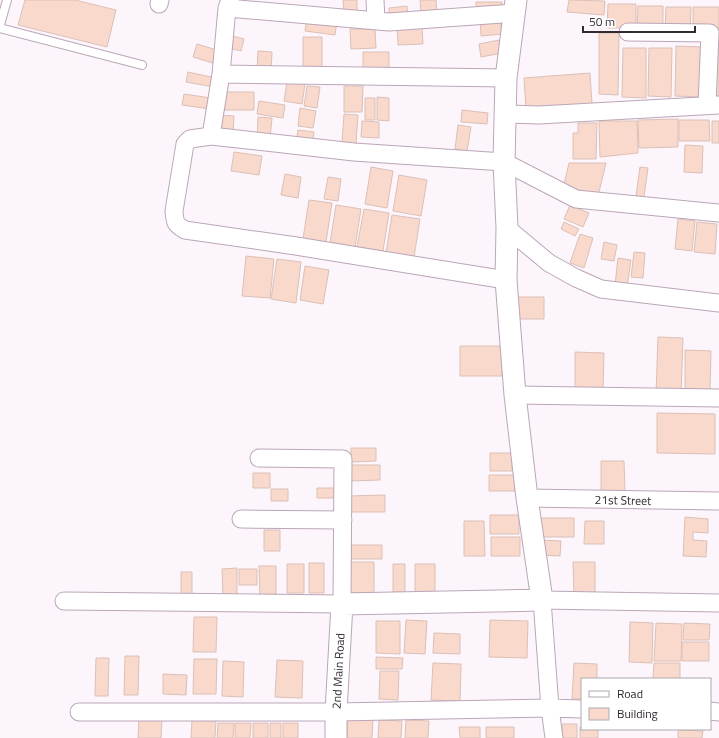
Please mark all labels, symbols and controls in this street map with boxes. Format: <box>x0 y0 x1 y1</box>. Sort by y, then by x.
scale bar <box>583 8 695 34</box>
text: 50 m <box>589 12 615 31</box>
street label: 21st Street <box>594 490 652 510</box>
street label: 2nd Main Road <box>327 633 349 709</box>
legend <box>581 678 711 730</box>
text: Road <box>617 684 643 703</box>
text: Building <box>617 704 658 723</box>

